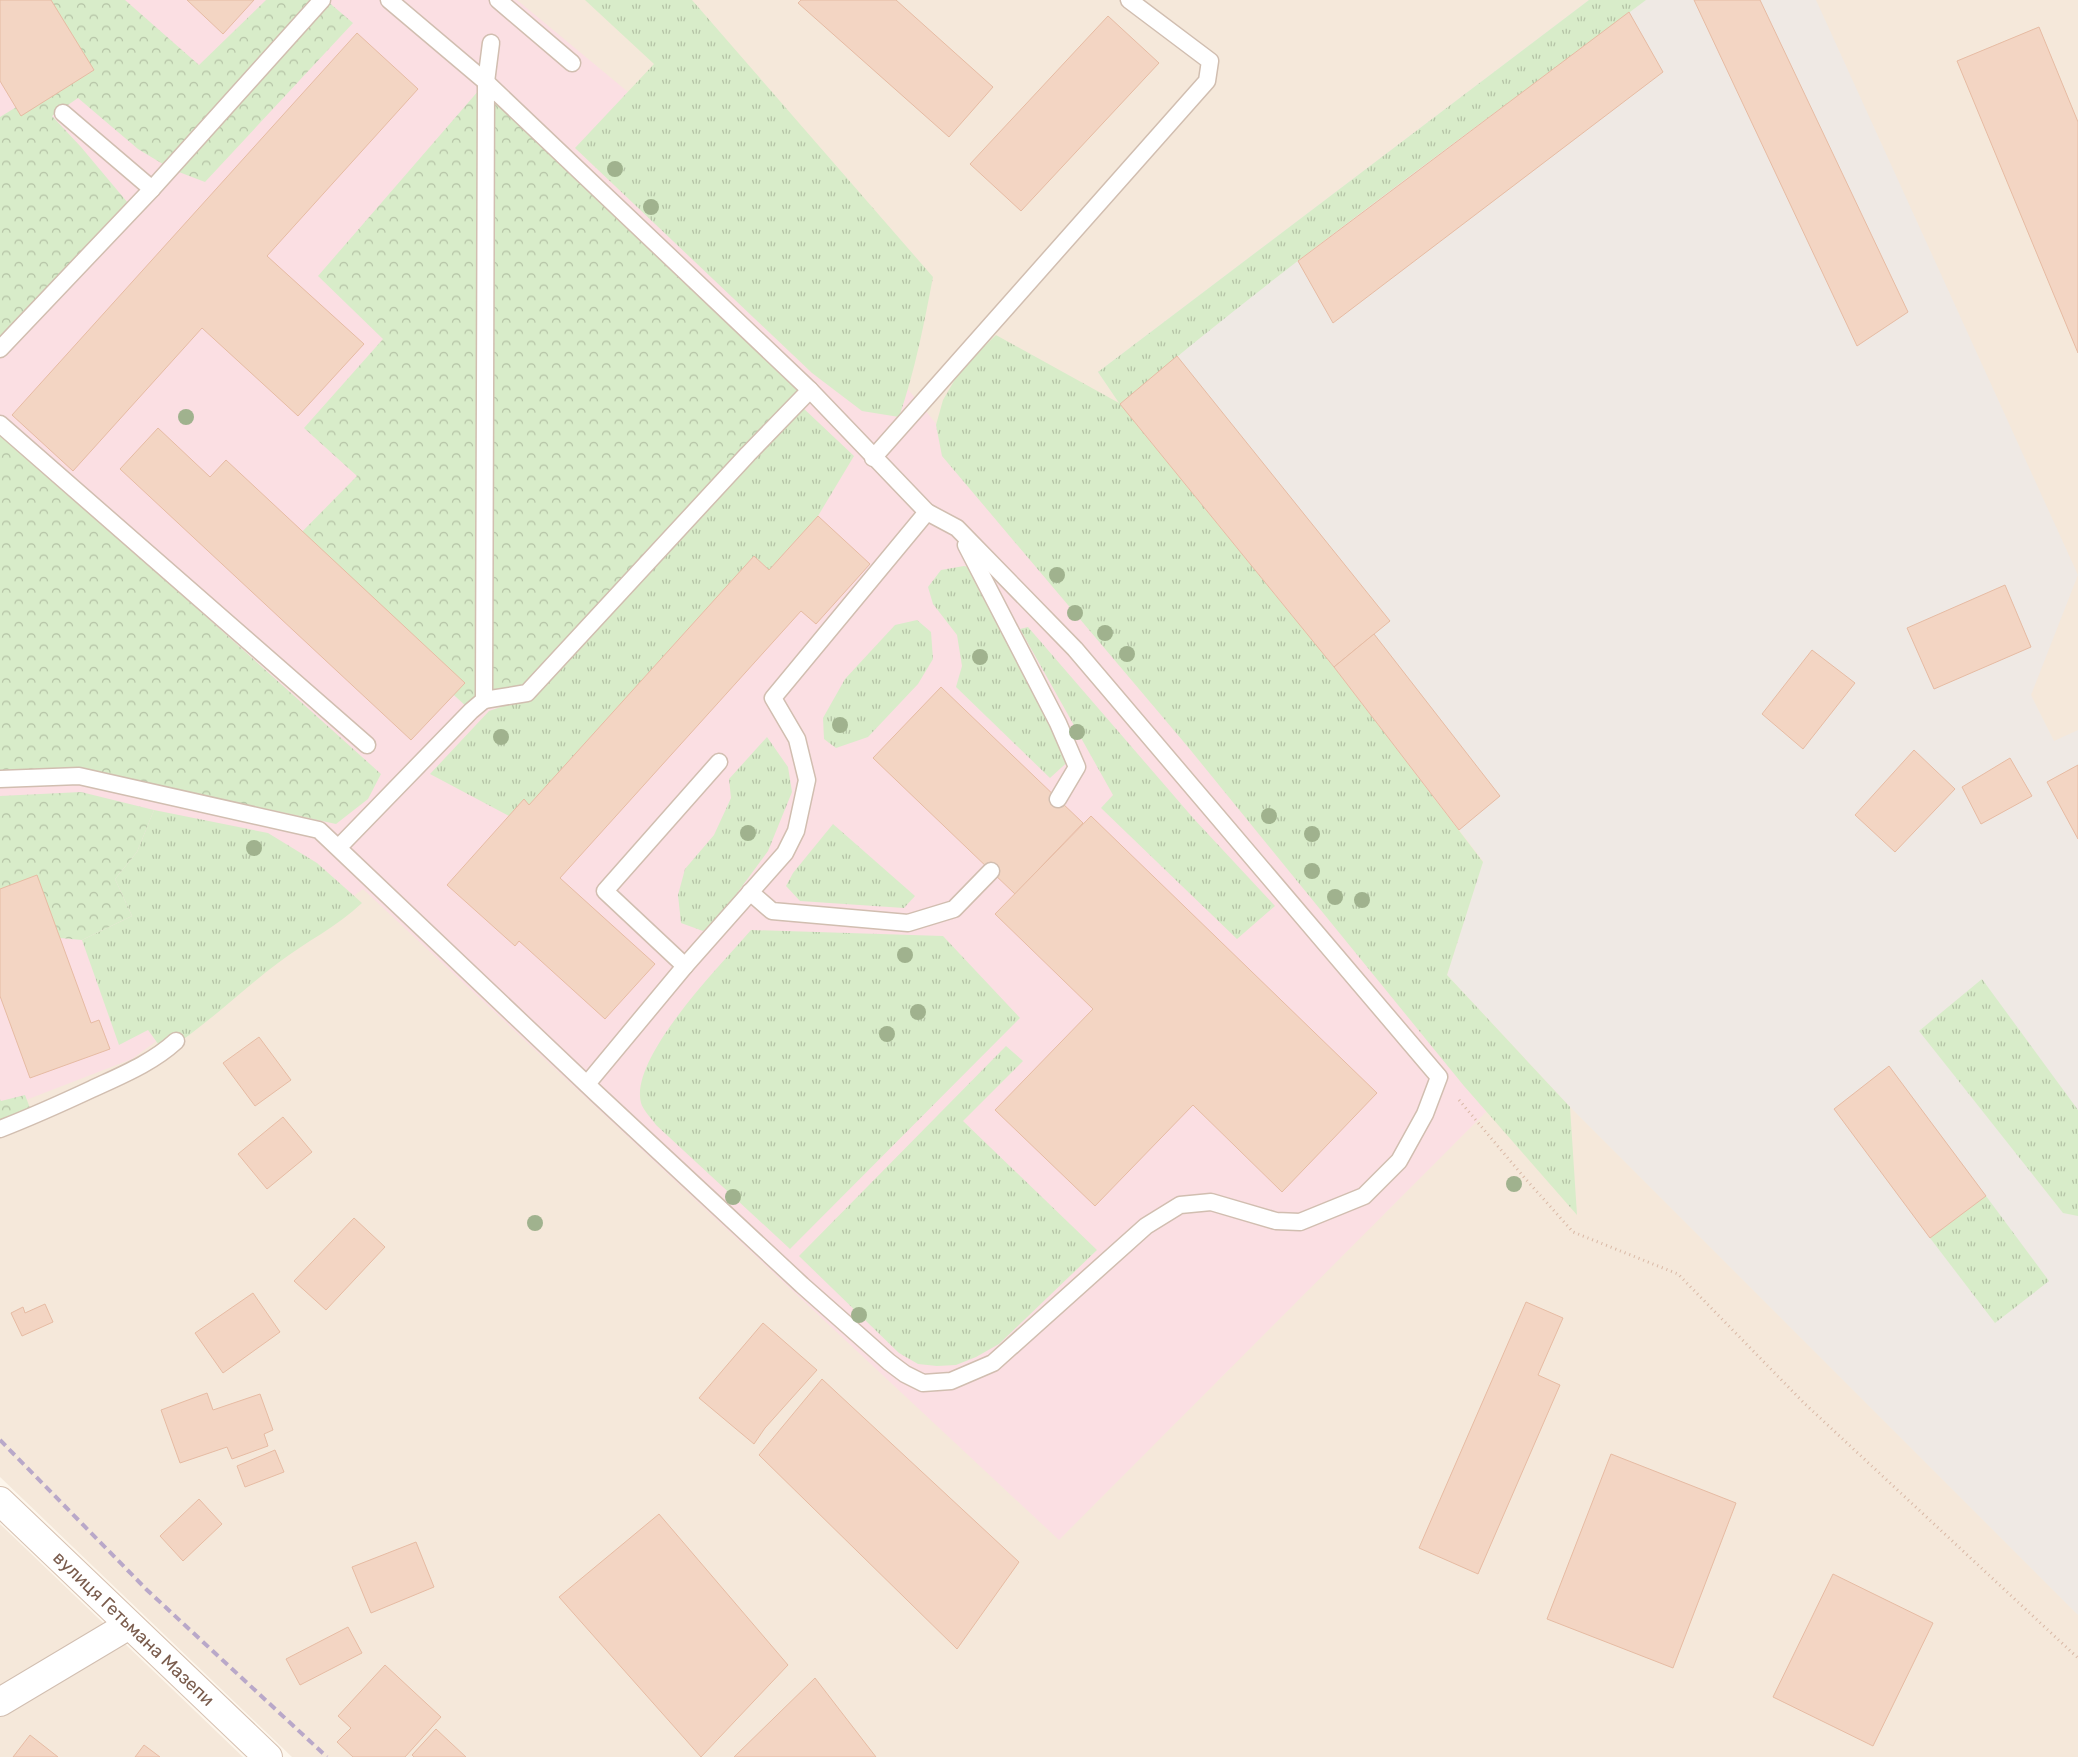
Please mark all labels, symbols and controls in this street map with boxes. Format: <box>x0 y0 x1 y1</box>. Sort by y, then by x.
street label: вулиця Гетьмана Мазепи <box>49 1547 219 1711</box>

